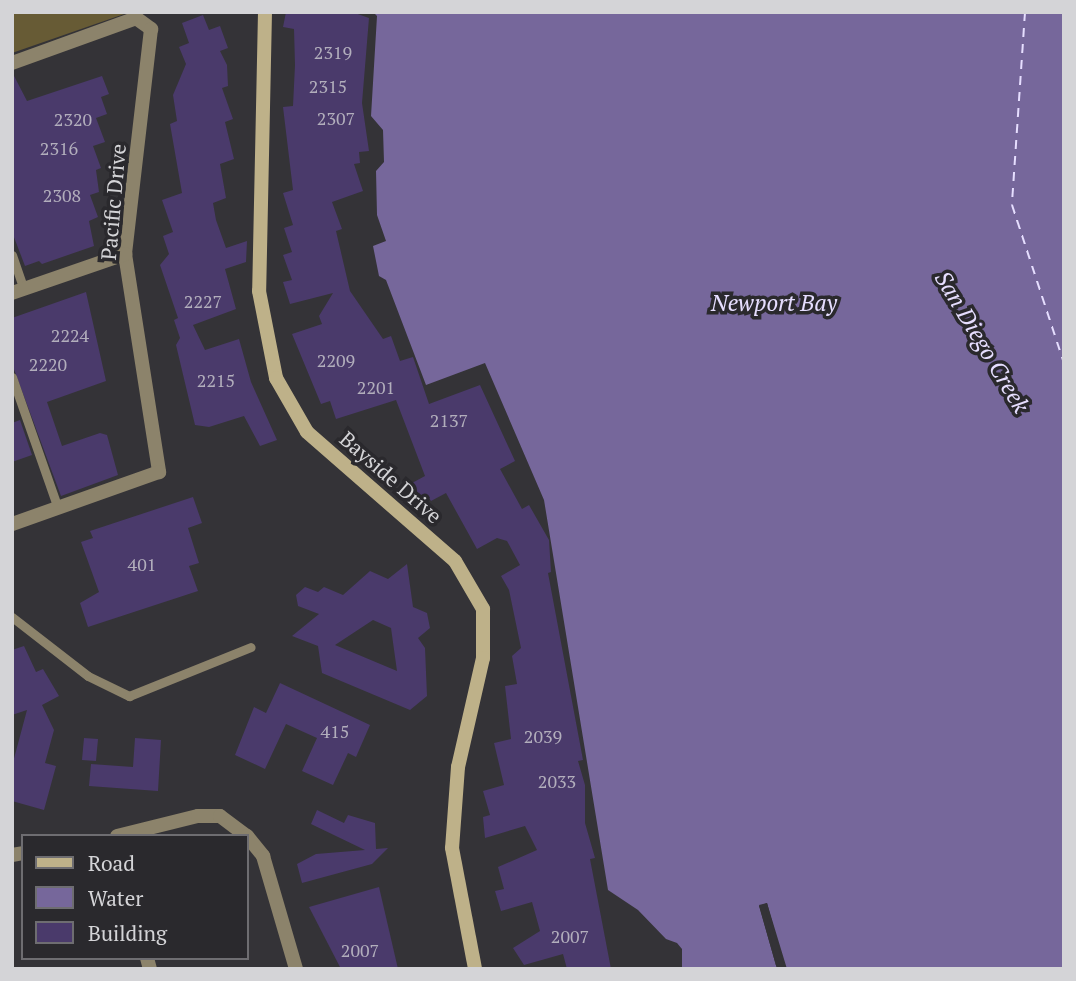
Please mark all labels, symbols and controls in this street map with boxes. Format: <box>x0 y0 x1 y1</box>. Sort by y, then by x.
house number: 2319 <box>314 41 352 63</box>
house number: 2315 <box>309 75 347 97</box>
house number: 2307 <box>317 107 355 129</box>
house number: 2320 <box>54 108 92 130</box>
house number: 2316 <box>40 137 78 159</box>
street label: Pacific Drive <box>95 143 131 261</box>
house number: 2308 <box>43 184 81 206</box>
water label: San Diego Creek <box>929 266 1035 418</box>
water label: Newport Bay <box>711 289 837 317</box>
house number: 2227 <box>184 290 222 312</box>
house number: 2224 <box>51 324 89 346</box>
house number: 2209 <box>317 349 355 371</box>
house number: 2220 <box>29 353 67 375</box>
house number: 2215 <box>197 369 235 391</box>
house number: 2201 <box>357 376 395 398</box>
house number: 2137 <box>430 409 468 431</box>
street label: Bayside Drive <box>335 426 447 528</box>
house number: 401 <box>128 553 156 575</box>
house number: 415 <box>321 720 349 742</box>
house number: 2039 <box>524 725 562 747</box>
house number: 2033 <box>538 770 576 792</box>
legend <box>21 834 248 960</box>
text: Road <box>88 849 135 877</box>
text: Water <box>88 884 143 912</box>
text: Building <box>88 919 167 947</box>
house number: 2007 <box>551 925 589 947</box>
house number: 2007 <box>341 939 379 961</box>

